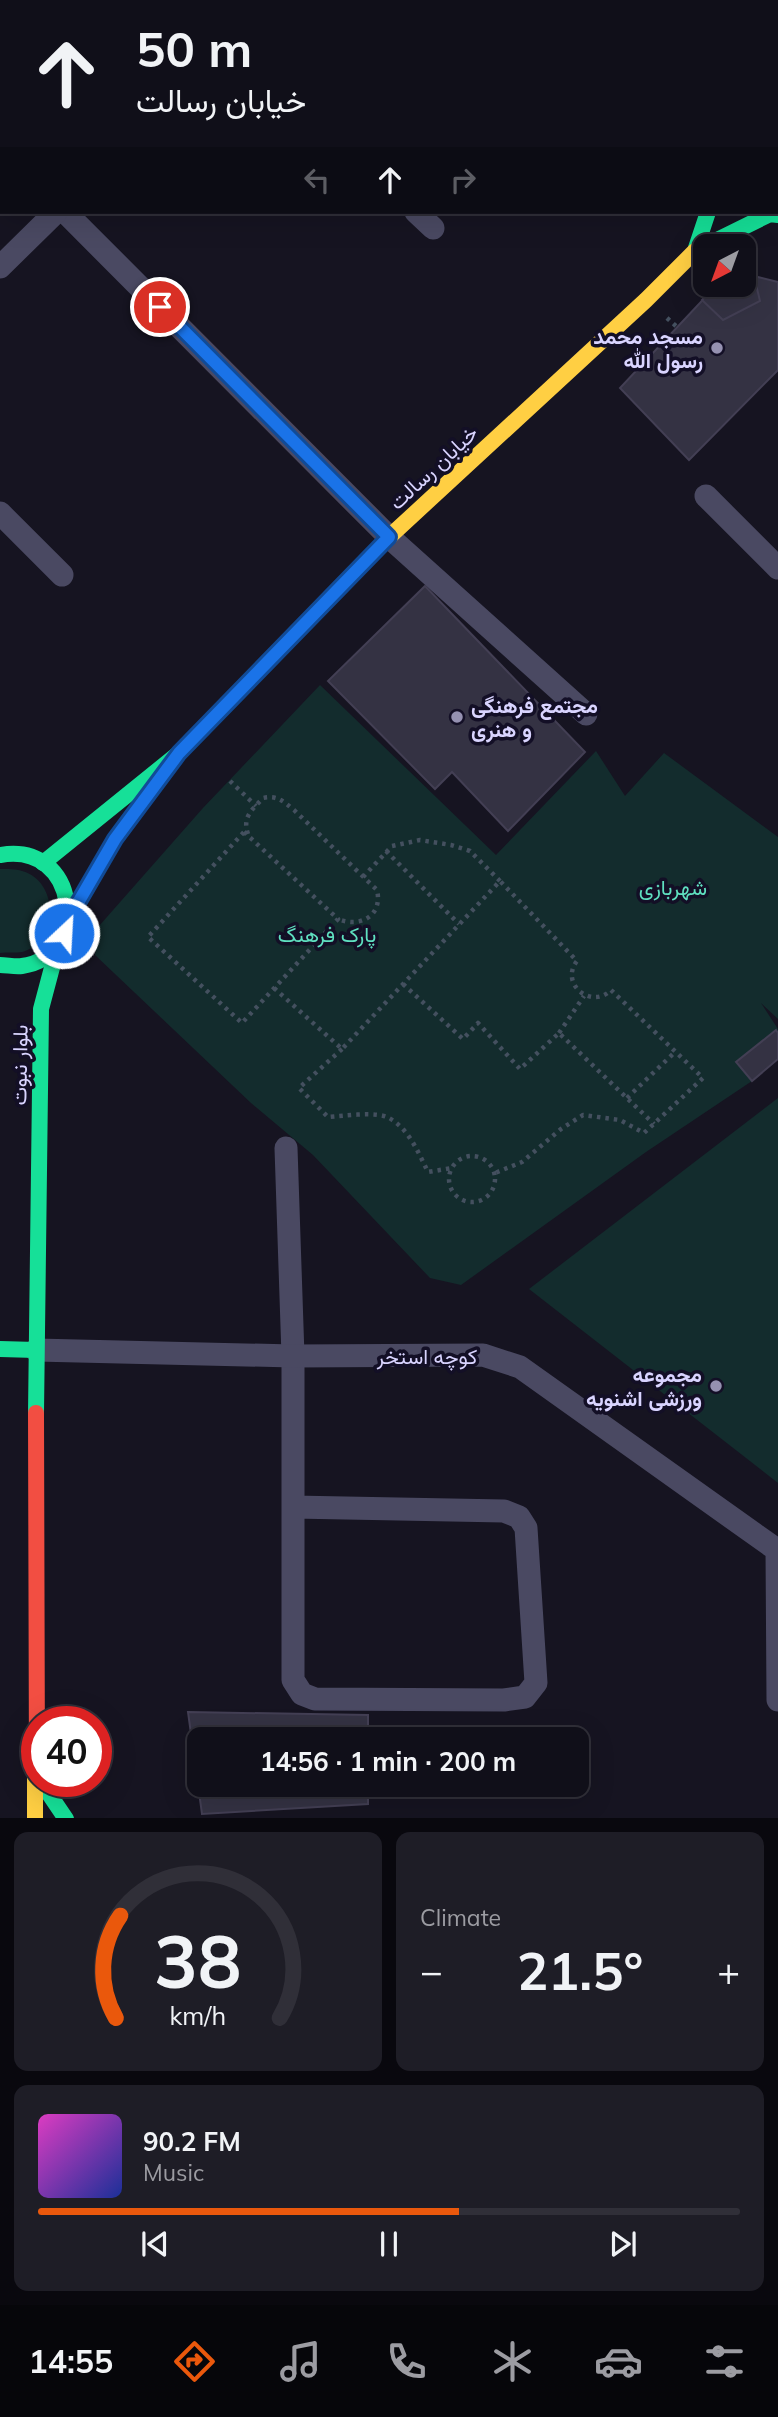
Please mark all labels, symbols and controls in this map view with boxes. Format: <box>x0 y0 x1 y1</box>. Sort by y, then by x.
text: 50 m <box>136 18 252 79</box>
icon: ahead <box>21 28 112 119</box>
text: خیابان رسالت <box>136 80 306 120</box>
icon: left <box>298 161 336 199</box>
icon: ahead <box>371 161 409 199</box>
icon: right <box>444 161 482 199</box>
north arrow <box>693 234 756 298</box>
map controls <box>693 234 756 297</box>
pin <box>130 277 190 337</box>
icon: arrive <box>141 288 179 326</box>
place label: مسجد محمد رسول الله <box>593 323 703 374</box>
marker: مسجد محمد رسول الله <box>709 340 725 356</box>
street label: خیابان رسالت <box>383 419 483 515</box>
place label: مجتمع فرهنگی و هنری <box>471 692 598 743</box>
marker: مجتمع فرهنگی و هنری <box>449 709 465 725</box>
park label: شهربازی <box>639 874 707 901</box>
position arrow <box>27 896 101 970</box>
park label: پارک فرهنگ <box>278 921 376 949</box>
street label: بلوار نبوت <box>5 1024 34 1106</box>
street label: کوچه استخر <box>376 1343 477 1371</box>
place label: مجموعه ورزشی اشنویه <box>586 1361 702 1412</box>
marker: مجموعه ورزشی اشنویه <box>708 1378 724 1394</box>
speed limit sign: 40 <box>21 1706 112 1797</box>
text: 14:56 · 1 min · 200 m <box>260 1745 516 1778</box>
text: Climate <box>420 1903 501 1932</box>
text: 38 <box>154 1915 242 2006</box>
text: 21.5° <box>517 1938 643 2003</box>
text: − <box>420 1947 443 1995</box>
text: + <box>717 1947 740 1995</box>
text: km/h <box>170 1999 226 2030</box>
text: 90.2 FM <box>143 2125 241 2158</box>
text: Music <box>143 2158 204 2187</box>
icon: previous <box>136 2225 174 2263</box>
icon: pause <box>370 2225 408 2263</box>
icon: next <box>604 2225 642 2263</box>
icon: directions <box>170 2337 219 2386</box>
icon: music <box>276 2337 325 2386</box>
icon: phone <box>382 2337 431 2386</box>
icon: climate <box>488 2337 537 2386</box>
icon: car <box>594 2337 643 2386</box>
icon: filters <box>700 2337 749 2386</box>
text: 14:55 <box>29 2341 113 2381</box>

